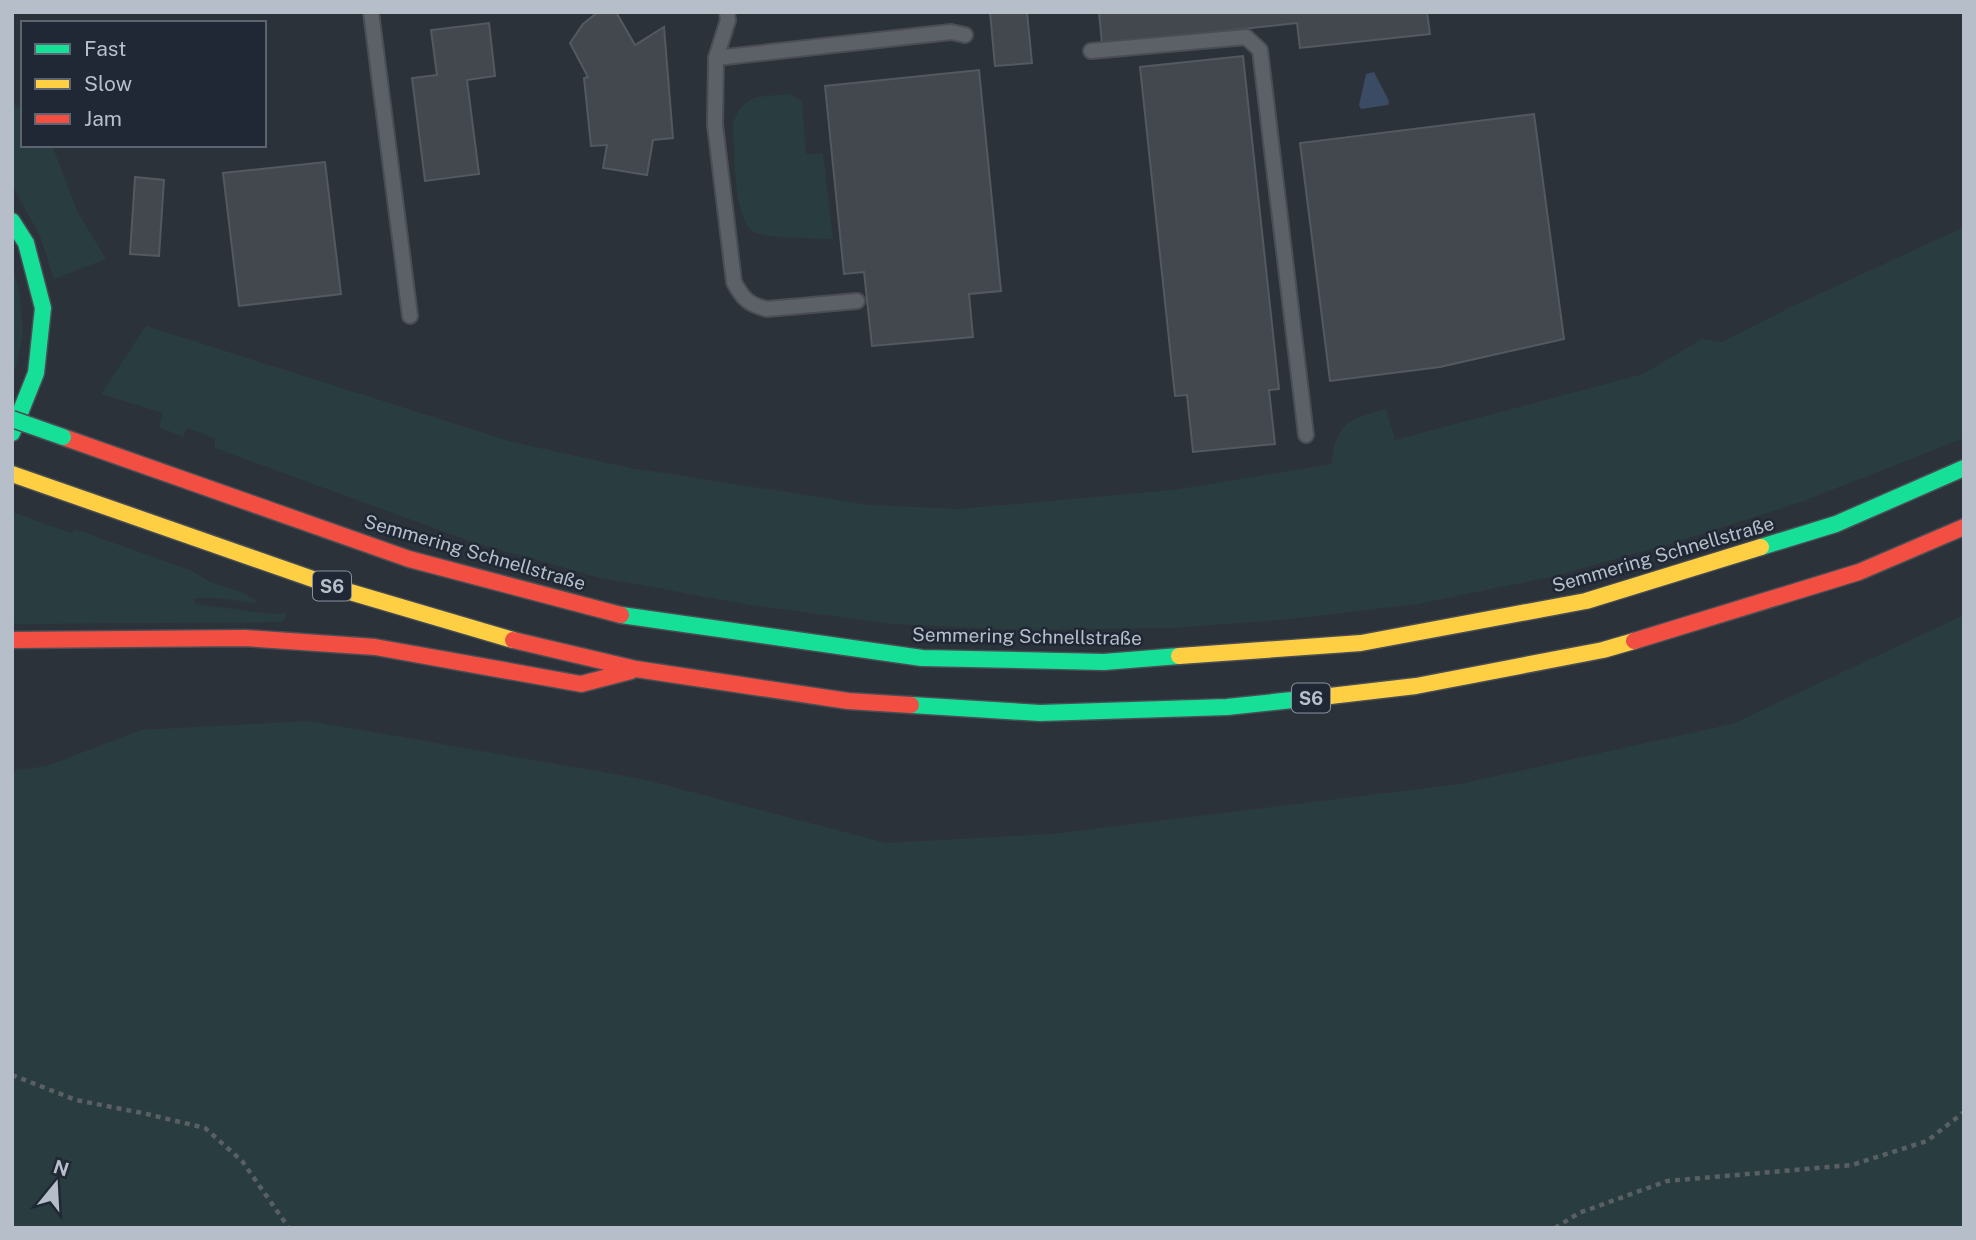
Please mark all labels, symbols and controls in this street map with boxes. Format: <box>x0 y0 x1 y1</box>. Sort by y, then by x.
legend <box>21 21 266 147</box>
text: Fast <box>84 36 126 61</box>
text: Slow <box>84 71 132 96</box>
text: Jam <box>84 106 122 131</box>
street label: Semmering Schnellstraße <box>362 510 588 594</box>
street label: Semmering Schnellstraße <box>1550 512 1776 596</box>
road number: S6 <box>313 572 351 600</box>
street label: Semmering Schnellstraße <box>912 623 1142 649</box>
road number: S6 <box>1292 684 1330 712</box>
north arrow <box>21 1149 91 1219</box>
text: N <box>51 1155 72 1181</box>

